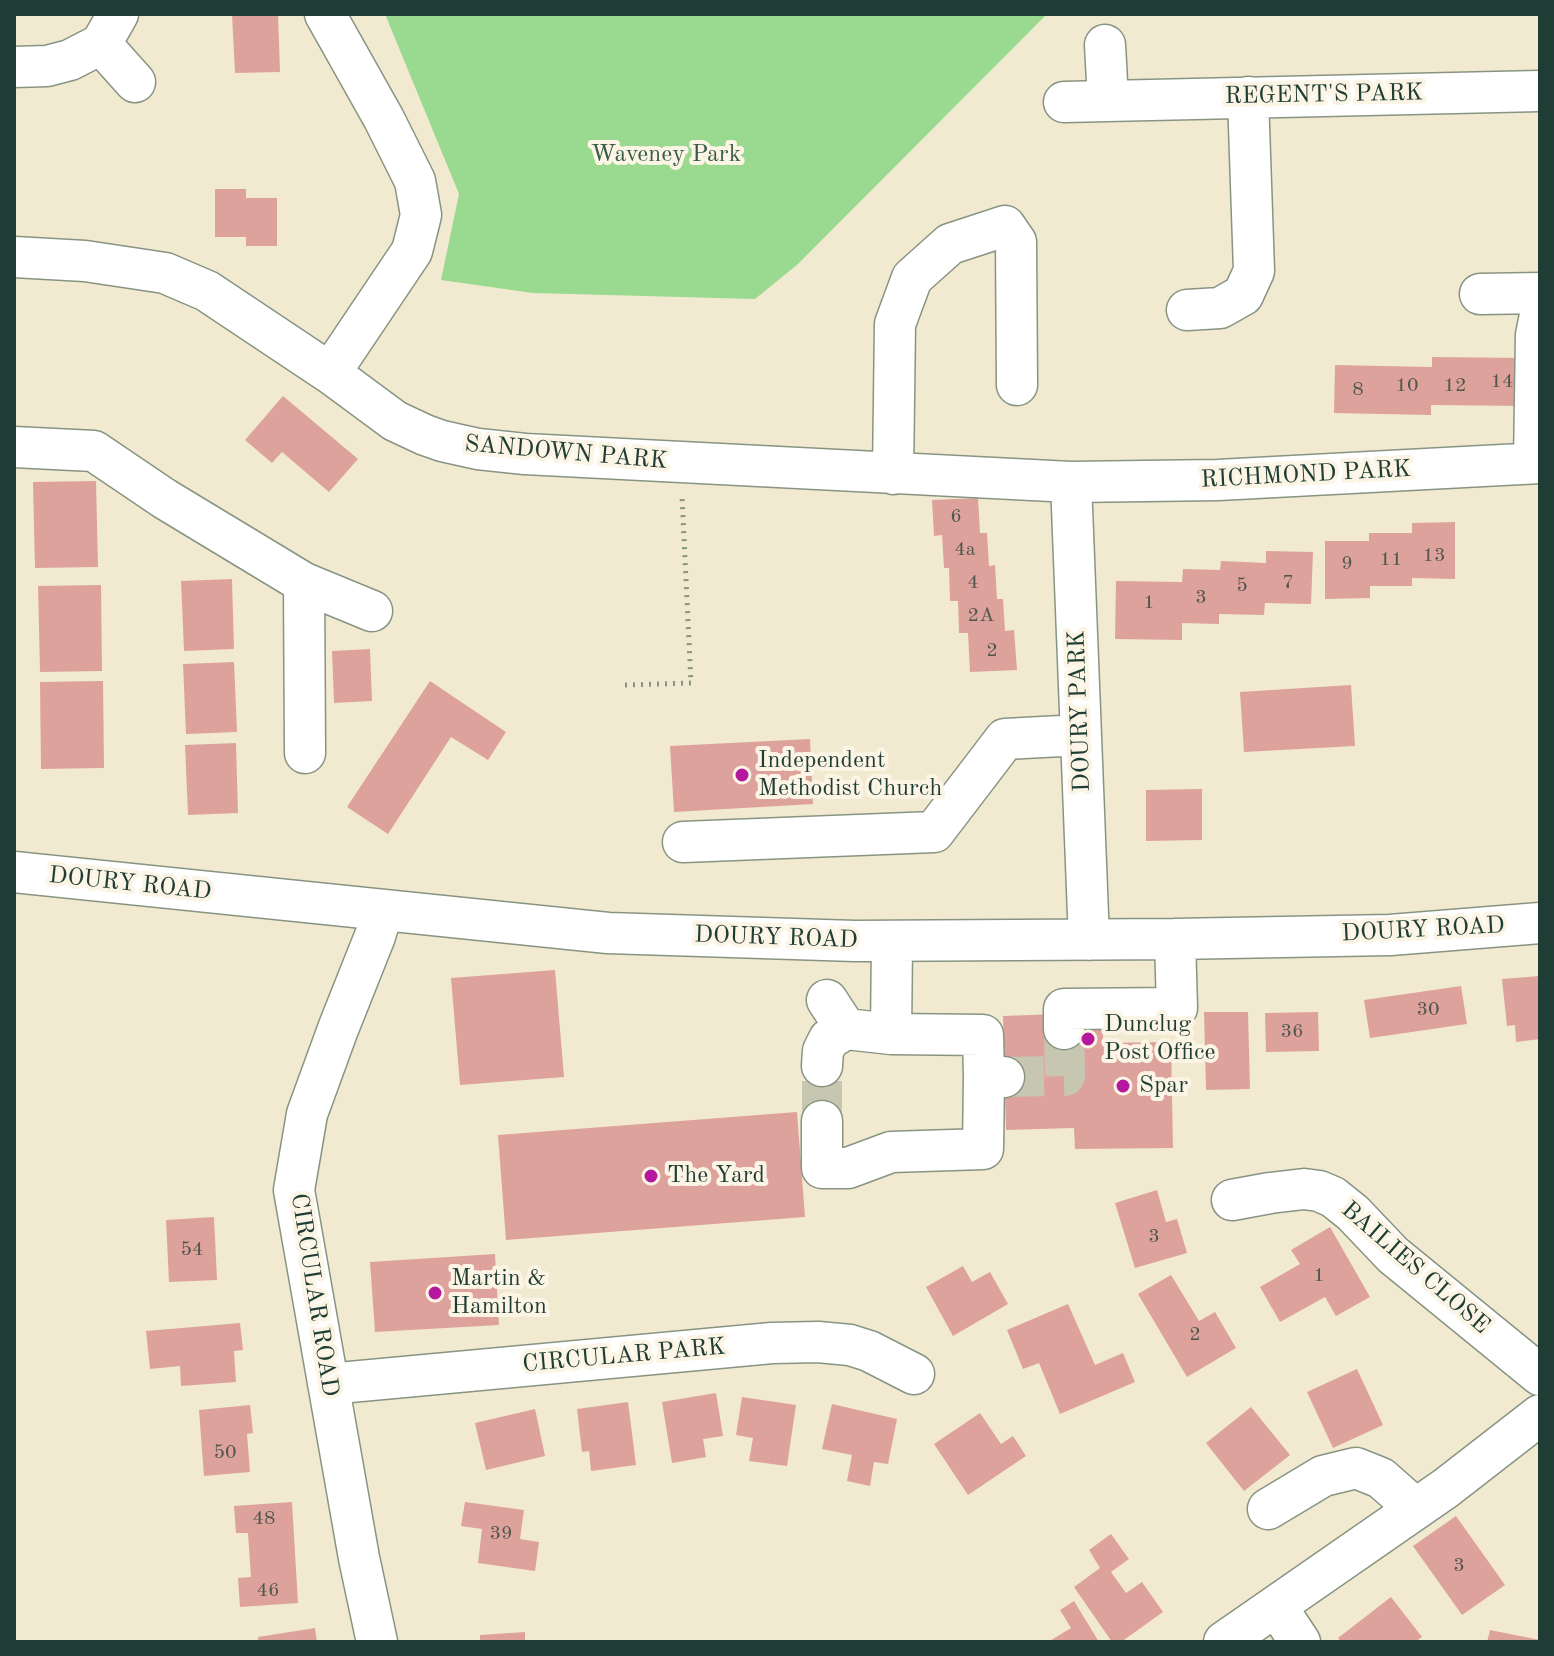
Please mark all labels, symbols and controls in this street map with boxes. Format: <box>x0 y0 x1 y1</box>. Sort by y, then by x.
street label: REGENT'S PARK <box>1224 79 1424 111</box>
park label: Waveney Park <box>591 141 741 169</box>
house number: 14 <box>1490 370 1514 394</box>
house number: 10 <box>1395 374 1419 398</box>
house number: 12 <box>1443 374 1467 398</box>
house number: 8 <box>1352 378 1364 402</box>
street label: SANDOWN PARK <box>463 430 669 476</box>
street label: RICHMOND PARK <box>1200 455 1412 495</box>
house number: 6 <box>950 505 962 529</box>
house number: 4a <box>954 538 976 562</box>
house number: 13 <box>1422 544 1446 568</box>
house number: 11 <box>1379 548 1403 572</box>
house number: 9 <box>1341 552 1353 576</box>
house number: 4 <box>967 571 979 595</box>
house number: 7 <box>1282 571 1294 595</box>
house number: 5 <box>1236 574 1248 598</box>
house number: 3 <box>1195 586 1207 610</box>
house number: 1 <box>1143 591 1155 615</box>
house number: 2A <box>968 604 994 628</box>
street label: DOURY PARK <box>1063 629 1097 793</box>
house number: 2 <box>986 639 998 663</box>
place label: Independent Methodist Church <box>758 747 942 803</box>
marker: Independent Methodist Church <box>733 766 751 784</box>
street label: DOURY ROAD <box>47 861 213 907</box>
street label: DOURY ROAD <box>1341 911 1505 949</box>
street label: DOURY ROAD <box>694 921 858 955</box>
house number: 30 <box>1416 998 1440 1022</box>
place label: Dunclug Post Office <box>1104 1011 1215 1067</box>
house number: 36 <box>1280 1020 1304 1044</box>
marker: Dunclug Post Office <box>1079 1030 1097 1048</box>
place label: Spar <box>1139 1072 1188 1100</box>
marker: Spar <box>1114 1077 1132 1095</box>
place label: The Yard <box>667 1162 765 1190</box>
marker: The Yard <box>642 1167 660 1185</box>
street label: CIRCULAR ROAD <box>284 1191 344 1399</box>
street label: BAILIES CLOSE <box>1335 1196 1495 1340</box>
house number: 3 <box>1148 1225 1160 1249</box>
house number: 54 <box>180 1238 204 1262</box>
house number: 1 <box>1313 1264 1325 1288</box>
place label: Martin & Hamilton <box>451 1265 547 1321</box>
marker: Martin & Hamilton <box>426 1284 444 1302</box>
house number: 2 <box>1189 1323 1201 1347</box>
street label: CIRCULAR PARK <box>521 1333 727 1379</box>
house number: 50 <box>213 1441 237 1465</box>
house number: 48 <box>252 1507 276 1531</box>
house number: 39 <box>489 1522 513 1546</box>
house number: 3 <box>1453 1554 1465 1578</box>
house number: 46 <box>256 1579 280 1603</box>

